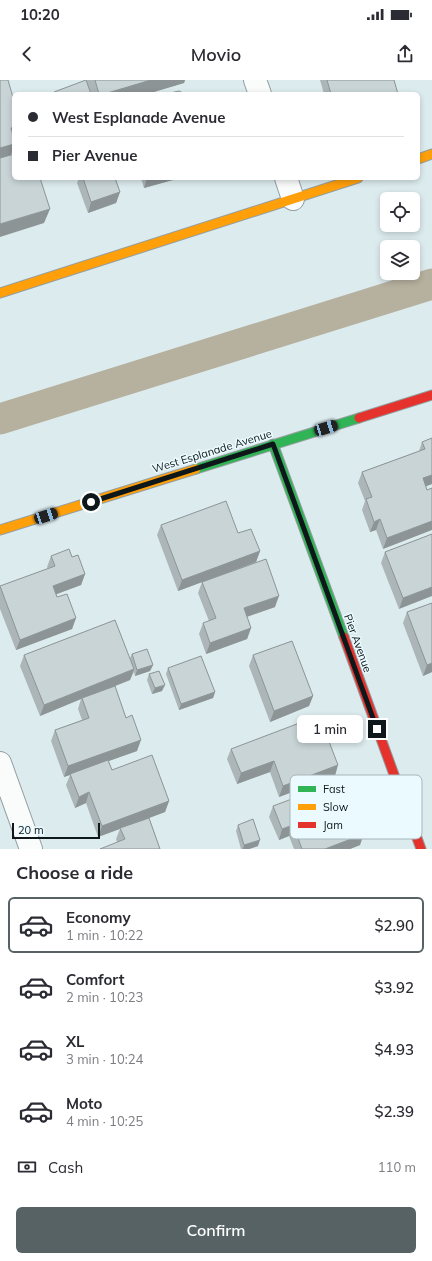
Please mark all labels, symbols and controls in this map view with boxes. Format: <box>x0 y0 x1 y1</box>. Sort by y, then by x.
text: 10:20 <box>20 5 60 24</box>
icon: back <box>16 43 38 65</box>
text: Movio <box>191 43 241 66</box>
icon: share <box>394 43 416 65</box>
text: West Esplanade Avenue <box>52 108 225 127</box>
text: Pier Avenue <box>52 146 137 165</box>
map controls <box>380 192 420 280</box>
button: locate <box>380 192 420 232</box>
button: layers <box>380 240 420 280</box>
car <box>313 419 339 437</box>
street label: West Esplanade Avenue <box>151 426 273 476</box>
route start <box>82 493 100 511</box>
car <box>33 507 59 525</box>
street label: Pier Avenue <box>341 612 375 674</box>
callout: 1 min <box>297 715 363 743</box>
route end <box>368 720 386 738</box>
text: 1 min <box>313 721 347 737</box>
legend <box>290 775 422 839</box>
text: Fast <box>323 782 345 796</box>
text: Slow <box>323 800 349 814</box>
text: Jam <box>323 818 343 832</box>
scale bar <box>12 821 100 840</box>
text: 20 m <box>18 823 44 837</box>
text: Choose a ride <box>16 861 133 884</box>
icon: car <box>18 907 54 943</box>
text: Economy <box>66 908 131 927</box>
text: $2.90 <box>374 916 414 935</box>
text: 1 min · 10:22 <box>66 927 143 943</box>
icon: car <box>18 969 54 1005</box>
text: Comfort <box>66 970 124 989</box>
text: $3.92 <box>374 978 414 997</box>
text: 2 min · 10:23 <box>66 989 143 1005</box>
icon: car <box>18 1031 54 1067</box>
text: XL <box>66 1032 84 1051</box>
text: $4.93 <box>374 1040 414 1059</box>
text: 3 min · 10:24 <box>66 1051 143 1067</box>
icon: car <box>18 1093 54 1129</box>
text: Moto <box>66 1094 102 1113</box>
text: $2.39 <box>374 1102 414 1121</box>
text: 4 min · 10:25 <box>66 1113 143 1129</box>
icon: cash <box>16 1156 38 1178</box>
text: Cash <box>48 1158 83 1177</box>
text: 110 m <box>378 1159 416 1175</box>
button: Confirm <box>16 1207 416 1253</box>

